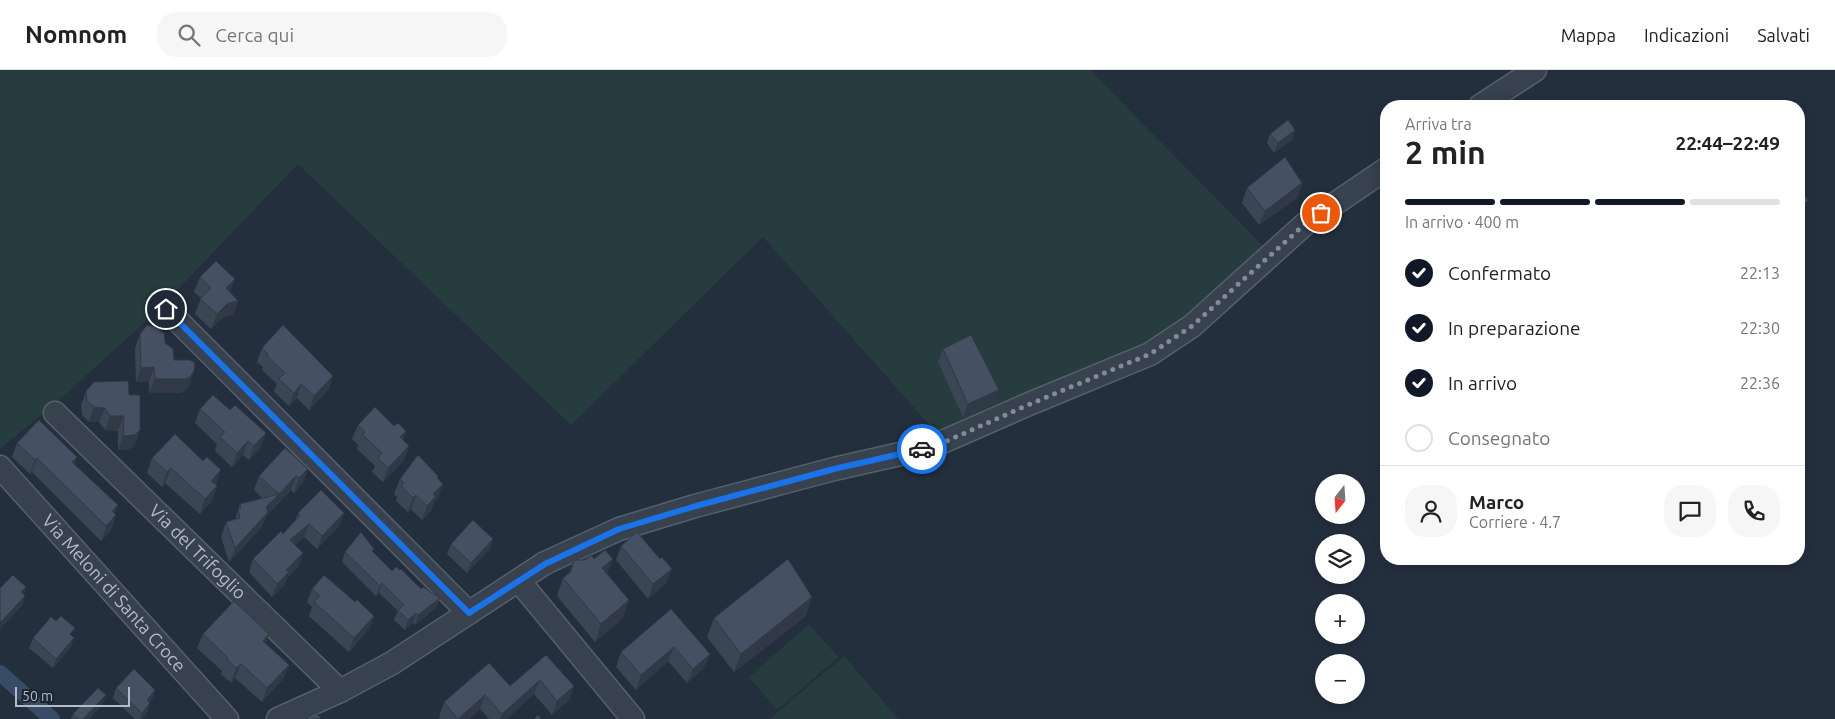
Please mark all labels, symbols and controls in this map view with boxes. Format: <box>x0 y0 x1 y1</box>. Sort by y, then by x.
search box <box>157 12 507 57</box>
text: Nomnom <box>25 21 127 48</box>
icon: search <box>175 21 203 49</box>
text: Cerca qui <box>215 24 294 46</box>
text: Mappa <box>1561 25 1616 45</box>
text: Indicazioni <box>1644 25 1729 45</box>
text: Salvati <box>1757 25 1810 45</box>
text: Arriva tra <box>1405 115 1472 133</box>
text: 22:44–22:49 <box>1675 132 1780 154</box>
text: 2 min <box>1405 134 1486 170</box>
pin <box>1300 192 1342 234</box>
icon: bag <box>1307 199 1335 227</box>
text: In arrivo · 400 m <box>1405 213 1519 231</box>
icon: check <box>1405 259 1433 287</box>
text: Confermato <box>1448 262 1551 284</box>
text: 22:13 <box>1740 264 1780 282</box>
pin <box>145 288 187 330</box>
icon: home <box>152 295 180 323</box>
icon: check <box>1405 314 1433 342</box>
text: In preparazione <box>1448 317 1581 339</box>
text: 22:30 <box>1740 319 1780 337</box>
icon: check <box>1405 369 1433 397</box>
text: In arrivo <box>1448 372 1517 394</box>
text: 22:36 <box>1740 374 1780 392</box>
courier <box>897 424 947 474</box>
text: Consegnato <box>1448 427 1550 449</box>
icon: car <box>908 435 936 463</box>
north arrow <box>1315 474 1365 524</box>
map controls <box>1315 474 1365 704</box>
button: person <box>1405 485 1457 537</box>
button: chat <box>1664 485 1716 537</box>
button: phone <box>1728 485 1780 537</box>
text: Marco <box>1469 491 1524 513</box>
street label: Via del Trifoglio <box>146 500 251 603</box>
street label: Via Meloni di Santa Croce <box>39 510 190 675</box>
text: Corriere · 4.7 <box>1469 513 1561 531</box>
button: layers <box>1315 534 1365 584</box>
button: + <box>1315 594 1365 644</box>
button: − <box>1315 654 1365 704</box>
scale bar <box>15 684 130 707</box>
text: 50 m <box>22 688 53 704</box>

